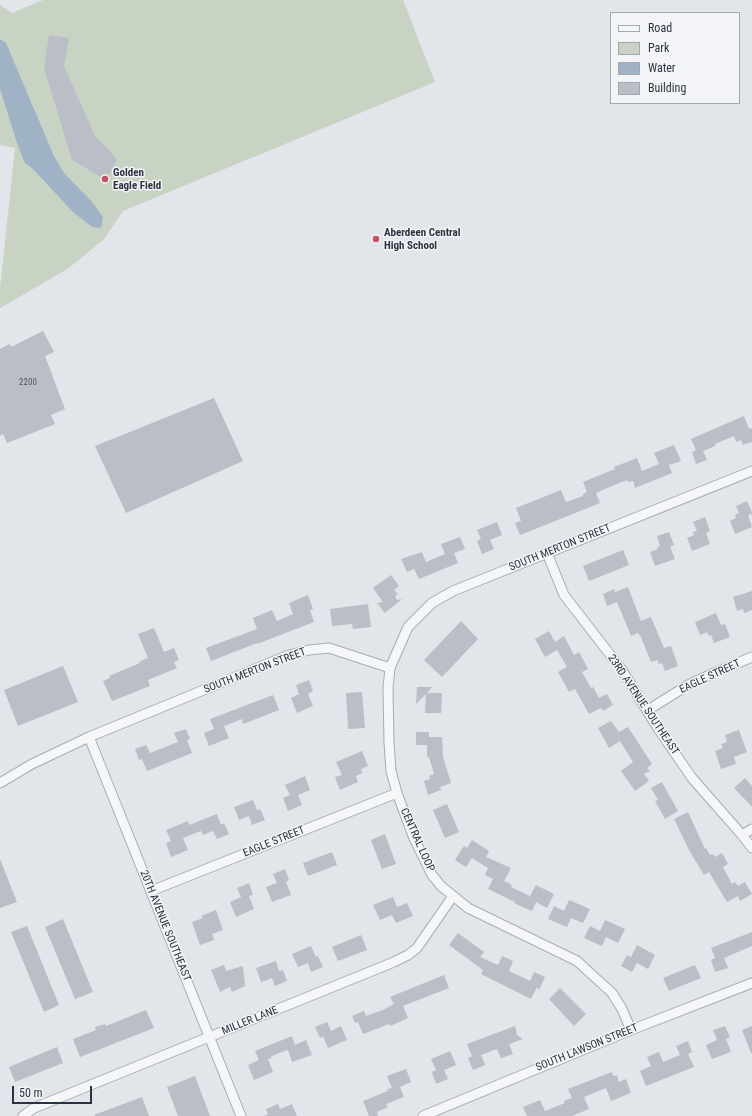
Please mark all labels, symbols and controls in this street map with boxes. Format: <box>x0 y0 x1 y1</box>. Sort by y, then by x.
legend <box>610 12 740 104</box>
text: Road <box>648 21 672 35</box>
text: Park <box>648 41 669 55</box>
text: Water <box>648 61 676 75</box>
text: Building <box>648 81 686 95</box>
place label: Golden Eagle Field <box>113 166 161 192</box>
marker: Golden Eagle Field <box>100 174 110 184</box>
place label: Aberdeen Central High School <box>384 226 460 252</box>
marker: Aberdeen Central High School <box>371 234 381 244</box>
house number: 2200 <box>19 378 37 388</box>
street label: SOUTH MERTON STREET <box>507 522 613 574</box>
street label: SOUTH MERTON STREET <box>202 645 308 697</box>
street label: 23RD AVENUE SOUTHEAST <box>604 652 682 758</box>
street label: EAGLE STREET <box>678 657 742 697</box>
street label: CENTRAL LOOP <box>397 806 437 874</box>
street label: EAGLE STREET <box>241 824 307 860</box>
street label: 20TH AVENUE SOUTHEAST <box>137 868 193 984</box>
street label: MILLER LANE <box>220 1004 280 1038</box>
street label: SOUTH LAWSON STREET <box>534 1021 640 1075</box>
scale bar <box>14 1078 94 1104</box>
text: 50 m <box>19 1086 43 1100</box>

